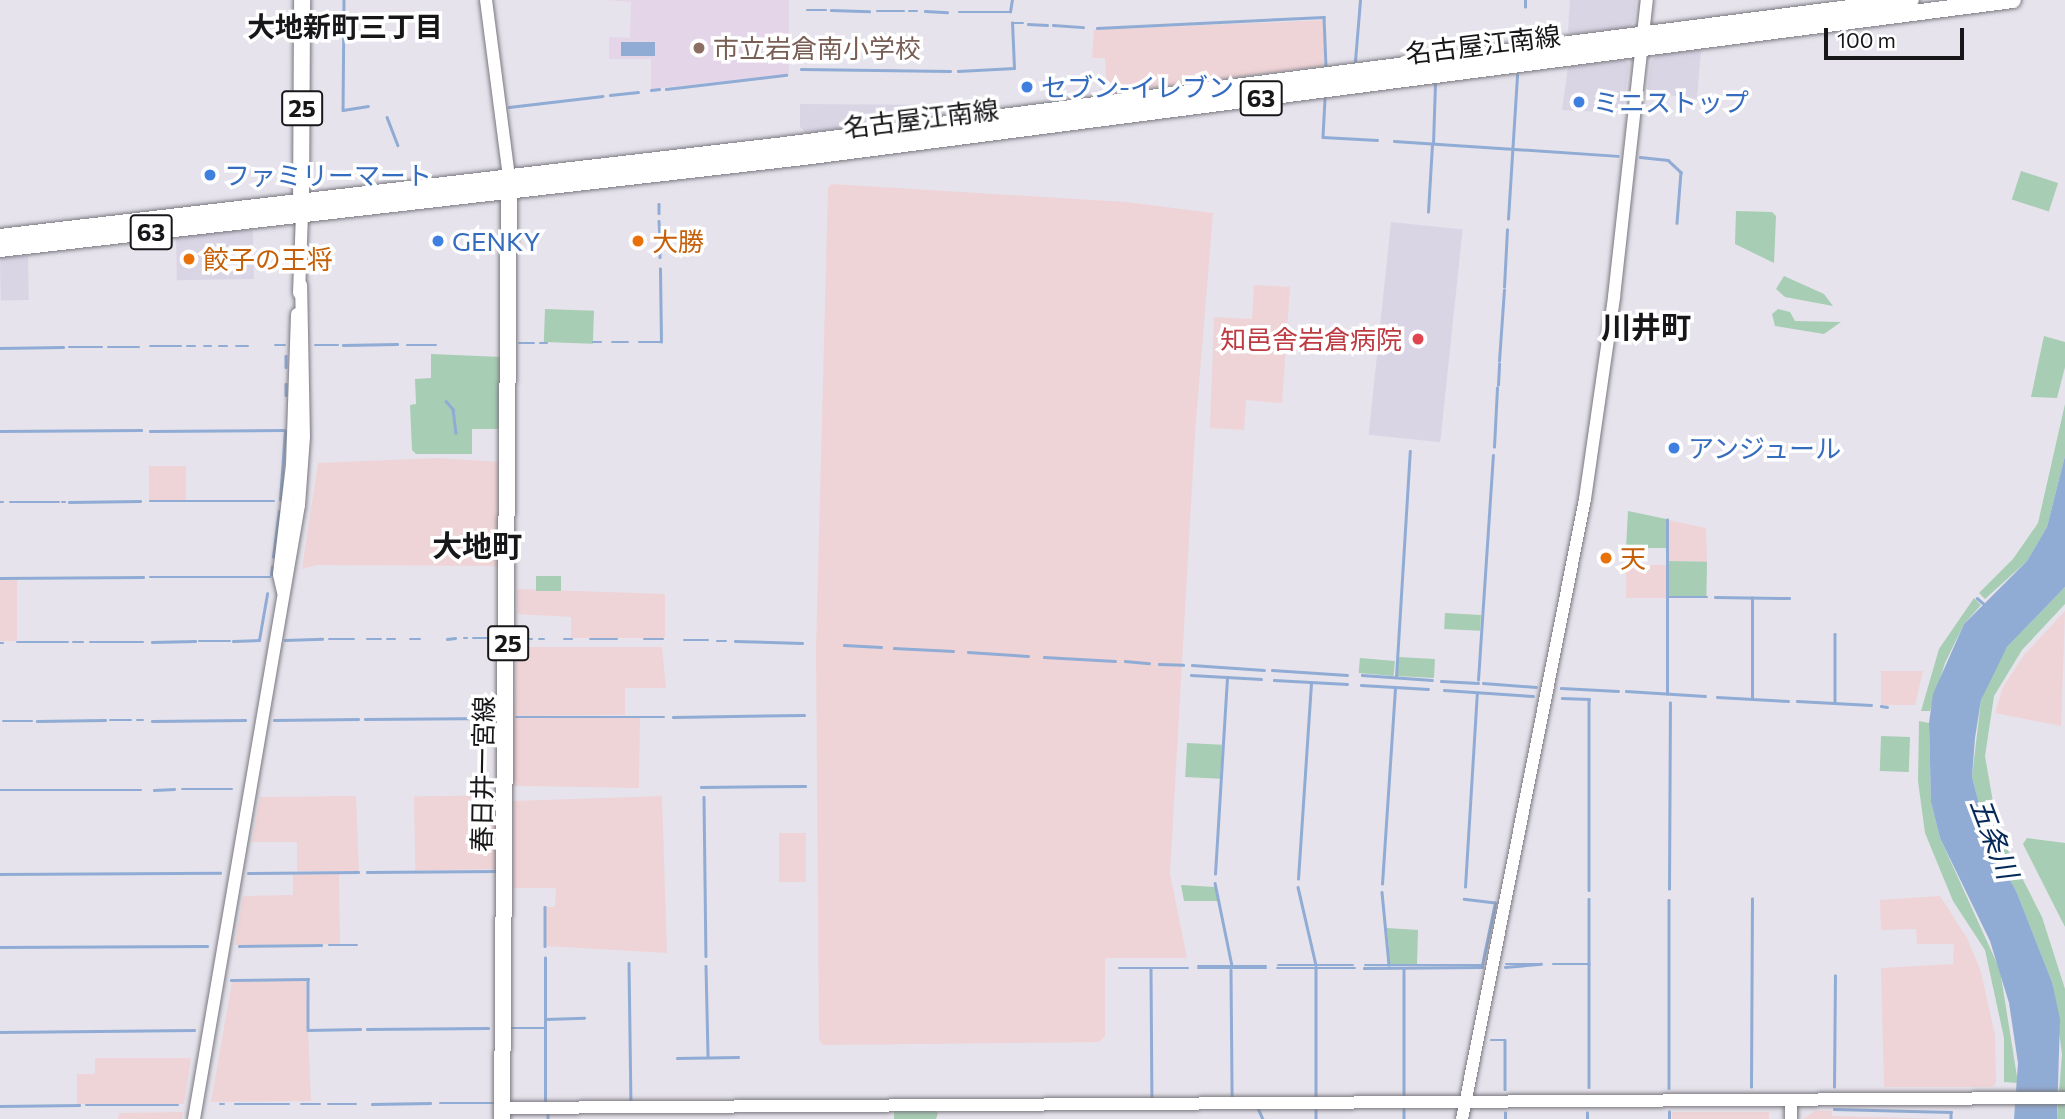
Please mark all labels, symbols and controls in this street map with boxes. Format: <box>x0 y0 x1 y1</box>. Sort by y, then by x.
district label: 大地新町三丁目 <box>247 9 443 43</box>
scale bar <box>1827 14 1967 58</box>
street label: 名古屋江南線 <box>1404 19 1562 69</box>
text: 100 m <box>1837 27 1896 52</box>
place label: 市立岩倉南小学校 <box>713 32 921 64</box>
marker: 市立岩倉南小学校 <box>691 40 707 56</box>
place label: セブン-イレブン <box>1041 71 1234 103</box>
road number: 63 <box>1238 78 1284 118</box>
marker: セブン-イレブン <box>1019 79 1035 95</box>
place label: ミニストップ <box>1593 86 1749 118</box>
road number: 25 <box>281 88 323 128</box>
street label: 名古屋江南線 <box>842 93 1000 143</box>
marker: ミニストップ <box>1571 94 1587 110</box>
place label: ファミリーマート <box>224 159 432 191</box>
marker: ファミリーマート <box>202 167 218 183</box>
road number: 63 <box>128 212 174 253</box>
place label: GENKY <box>452 225 540 257</box>
place label: 大勝 <box>652 225 704 257</box>
marker: GENKY <box>430 233 446 249</box>
marker: 大勝 <box>630 233 646 249</box>
place label: 餃子の王将 <box>203 243 333 275</box>
marker: 餃子の王将 <box>181 251 197 267</box>
district label: 川井町 <box>1601 308 1691 344</box>
place label: 知邑舎岩倉病院 <box>1220 323 1402 355</box>
marker: 知邑舎岩倉病院 <box>1408 329 1428 349</box>
place label: アンジュール <box>1688 432 1844 464</box>
marker: アンジュール <box>1666 440 1682 456</box>
district label: 大地町 <box>432 527 522 563</box>
place label: 天 <box>1620 542 1646 574</box>
marker: 天 <box>1598 550 1614 566</box>
road number: 25 <box>487 622 529 664</box>
street label: 春日井一宮線 <box>465 696 499 852</box>
water label: 五条川 <box>1964 793 2026 883</box>

